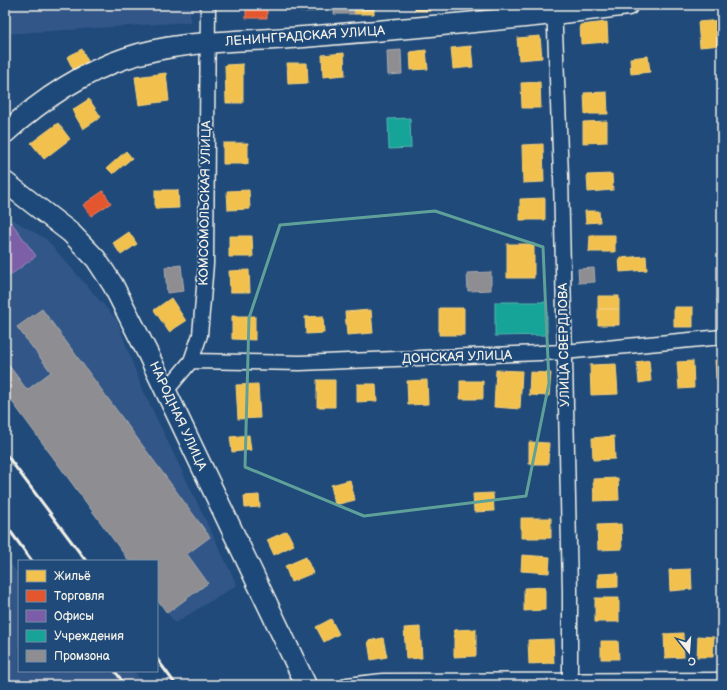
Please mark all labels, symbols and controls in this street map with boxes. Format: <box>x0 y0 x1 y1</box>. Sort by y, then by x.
street label: ЛЕНИНГРАДСКАЯ УЛИЦА <box>224 22 385 50</box>
street label: КОМСОМОЛЬСКАЯ УЛИЦА <box>196 120 214 286</box>
street label: УЛИЦА СВЕРДЛОВА <box>555 283 573 407</box>
street label: ДОНСКАЯ УЛИЦА <box>402 347 512 367</box>
street label: НАРОДНАЯ УЛИЦА <box>146 359 210 473</box>
legend <box>18 560 158 672</box>
text: Жильё <box>54 569 91 584</box>
text: Торговля <box>54 589 105 604</box>
text: Офисы <box>54 609 94 624</box>
text: Учреждения <box>54 629 124 644</box>
north arrow <box>669 632 709 672</box>
text: Промзона <box>54 649 110 664</box>
text: С <box>686 654 697 669</box>

